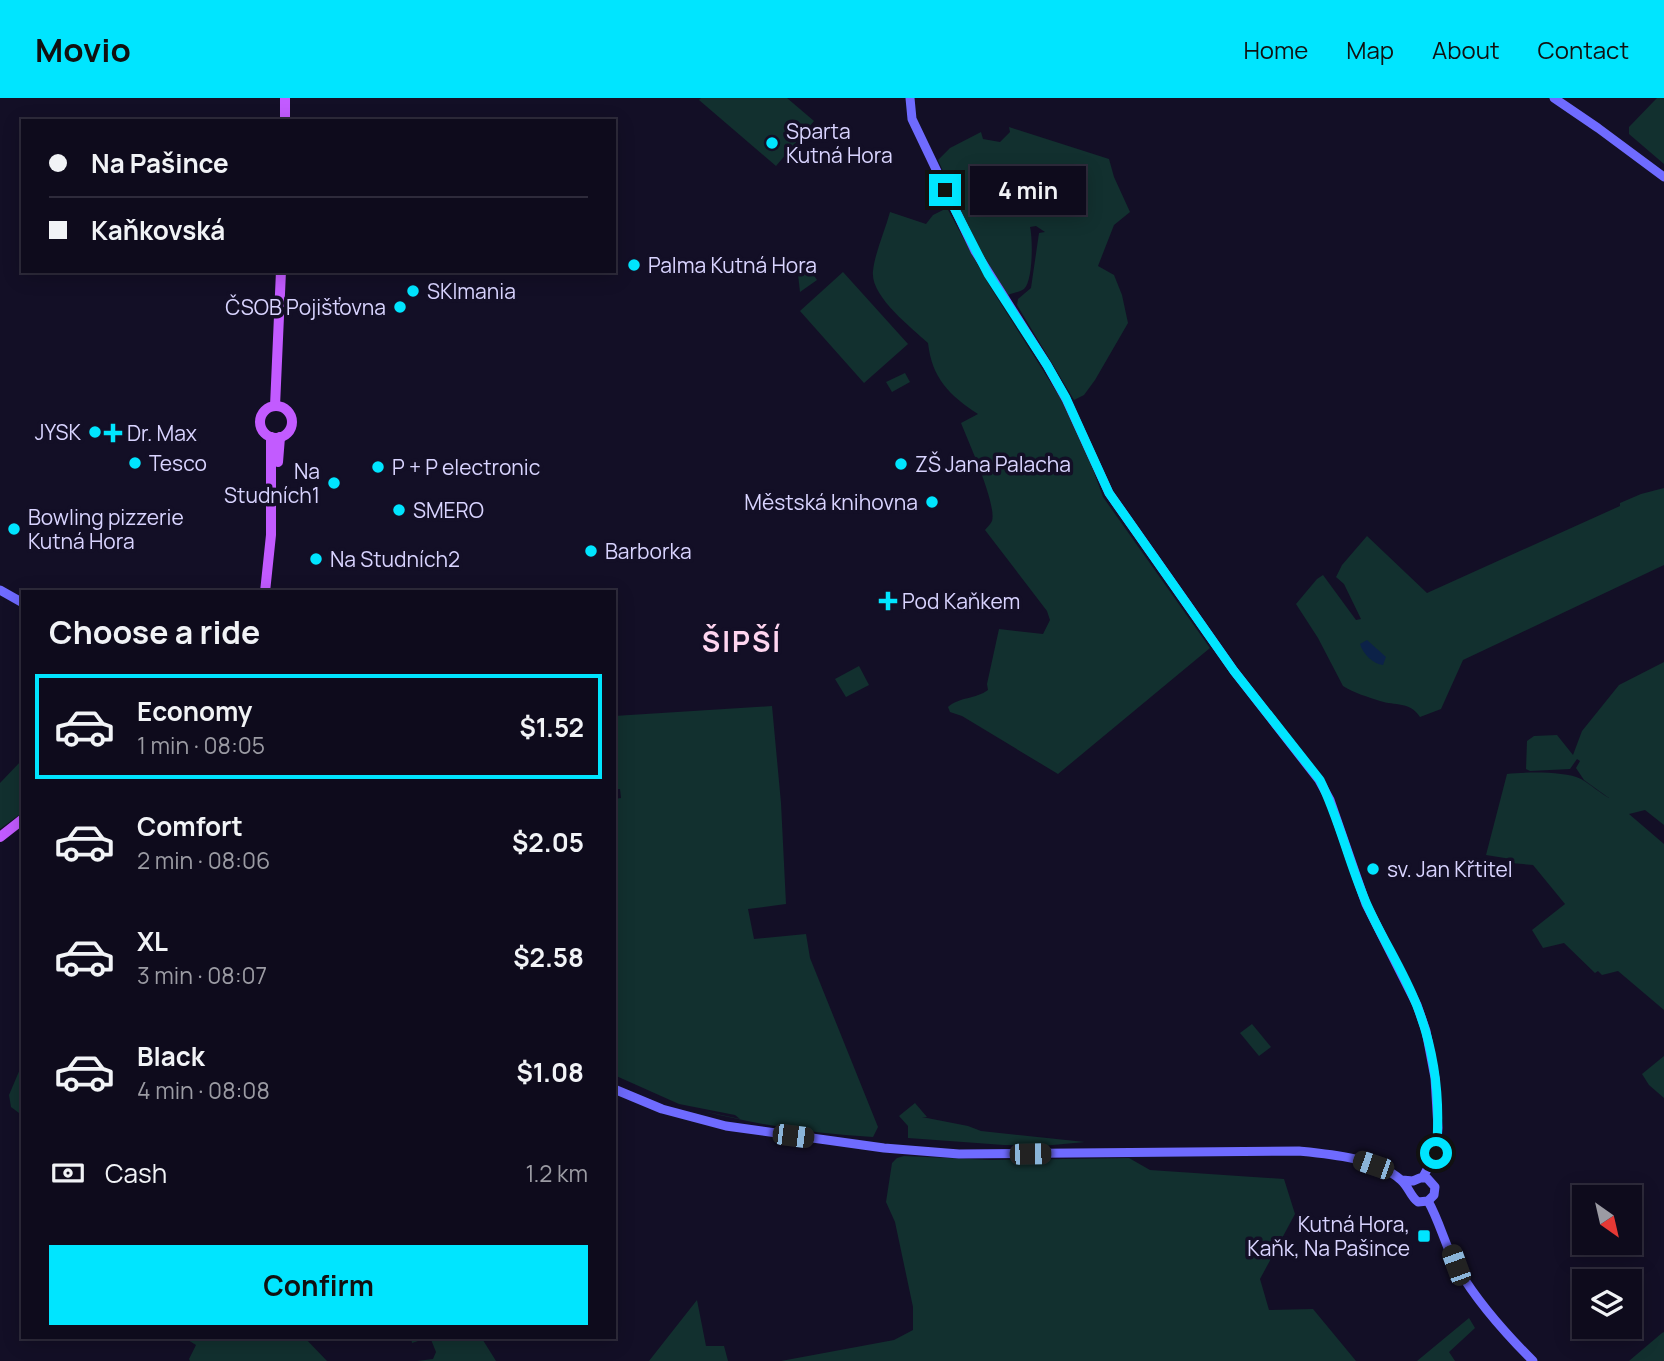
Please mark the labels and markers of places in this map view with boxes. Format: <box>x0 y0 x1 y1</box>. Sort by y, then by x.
place label: Sparta Kutná Hora <box>786 117 893 169</box>
marker: Sparta Kutná Hora <box>764 135 780 151</box>
place label: Palma Kutná Hora <box>648 251 817 279</box>
marker: Palma Kutná Hora <box>626 257 642 273</box>
place label: SKImania <box>427 277 516 305</box>
marker: SKImania <box>405 283 421 299</box>
place label: ČSOB Pojišťovna <box>225 293 386 321</box>
marker: ČSOB Pojišťovna <box>392 299 408 315</box>
place label: JYSK <box>35 418 82 446</box>
place label: Dr. Max <box>127 419 197 447</box>
marker: JYSK <box>87 424 103 440</box>
marker: Dr. Max <box>105 425 121 441</box>
place label: Tesco <box>149 449 207 477</box>
place label: ZŠ Jana Palacha <box>915 450 1071 478</box>
place label: P + P electronic <box>392 453 540 481</box>
marker: Tesco <box>127 455 143 471</box>
marker: ZŠ Jana Palacha <box>893 456 909 472</box>
place label: Na Studních1 <box>224 457 320 509</box>
marker: P + P electronic <box>370 459 386 475</box>
marker: Na Studních1 <box>326 475 342 491</box>
place label: Městská knihovna <box>744 488 918 516</box>
marker: Městská knihovna <box>924 494 940 510</box>
place label: SMERO <box>413 496 484 524</box>
marker: SMERO <box>391 502 407 518</box>
place label: Bowling pizzerie Kutná Hora <box>28 503 184 555</box>
marker: Bowling pizzerie Kutná Hora <box>6 521 22 537</box>
place label: Barborka <box>605 537 692 565</box>
marker: Barborka <box>583 543 599 559</box>
place label: Na Studních2 <box>330 545 460 573</box>
marker: Na Studních2 <box>308 551 324 567</box>
place label: Pod Kaňkem <box>902 587 1020 615</box>
marker: Pod Kaňkem <box>880 593 896 609</box>
place label: sv. Jan Křtitel <box>1387 855 1513 883</box>
marker: sv. Jan Křtitel <box>1365 861 1381 877</box>
place label: Kutná Hora, Kaňk, Na Pašince <box>1247 1210 1410 1262</box>
marker: Kutná Hora, Kaňk, Na Pašince <box>1416 1228 1432 1244</box>

